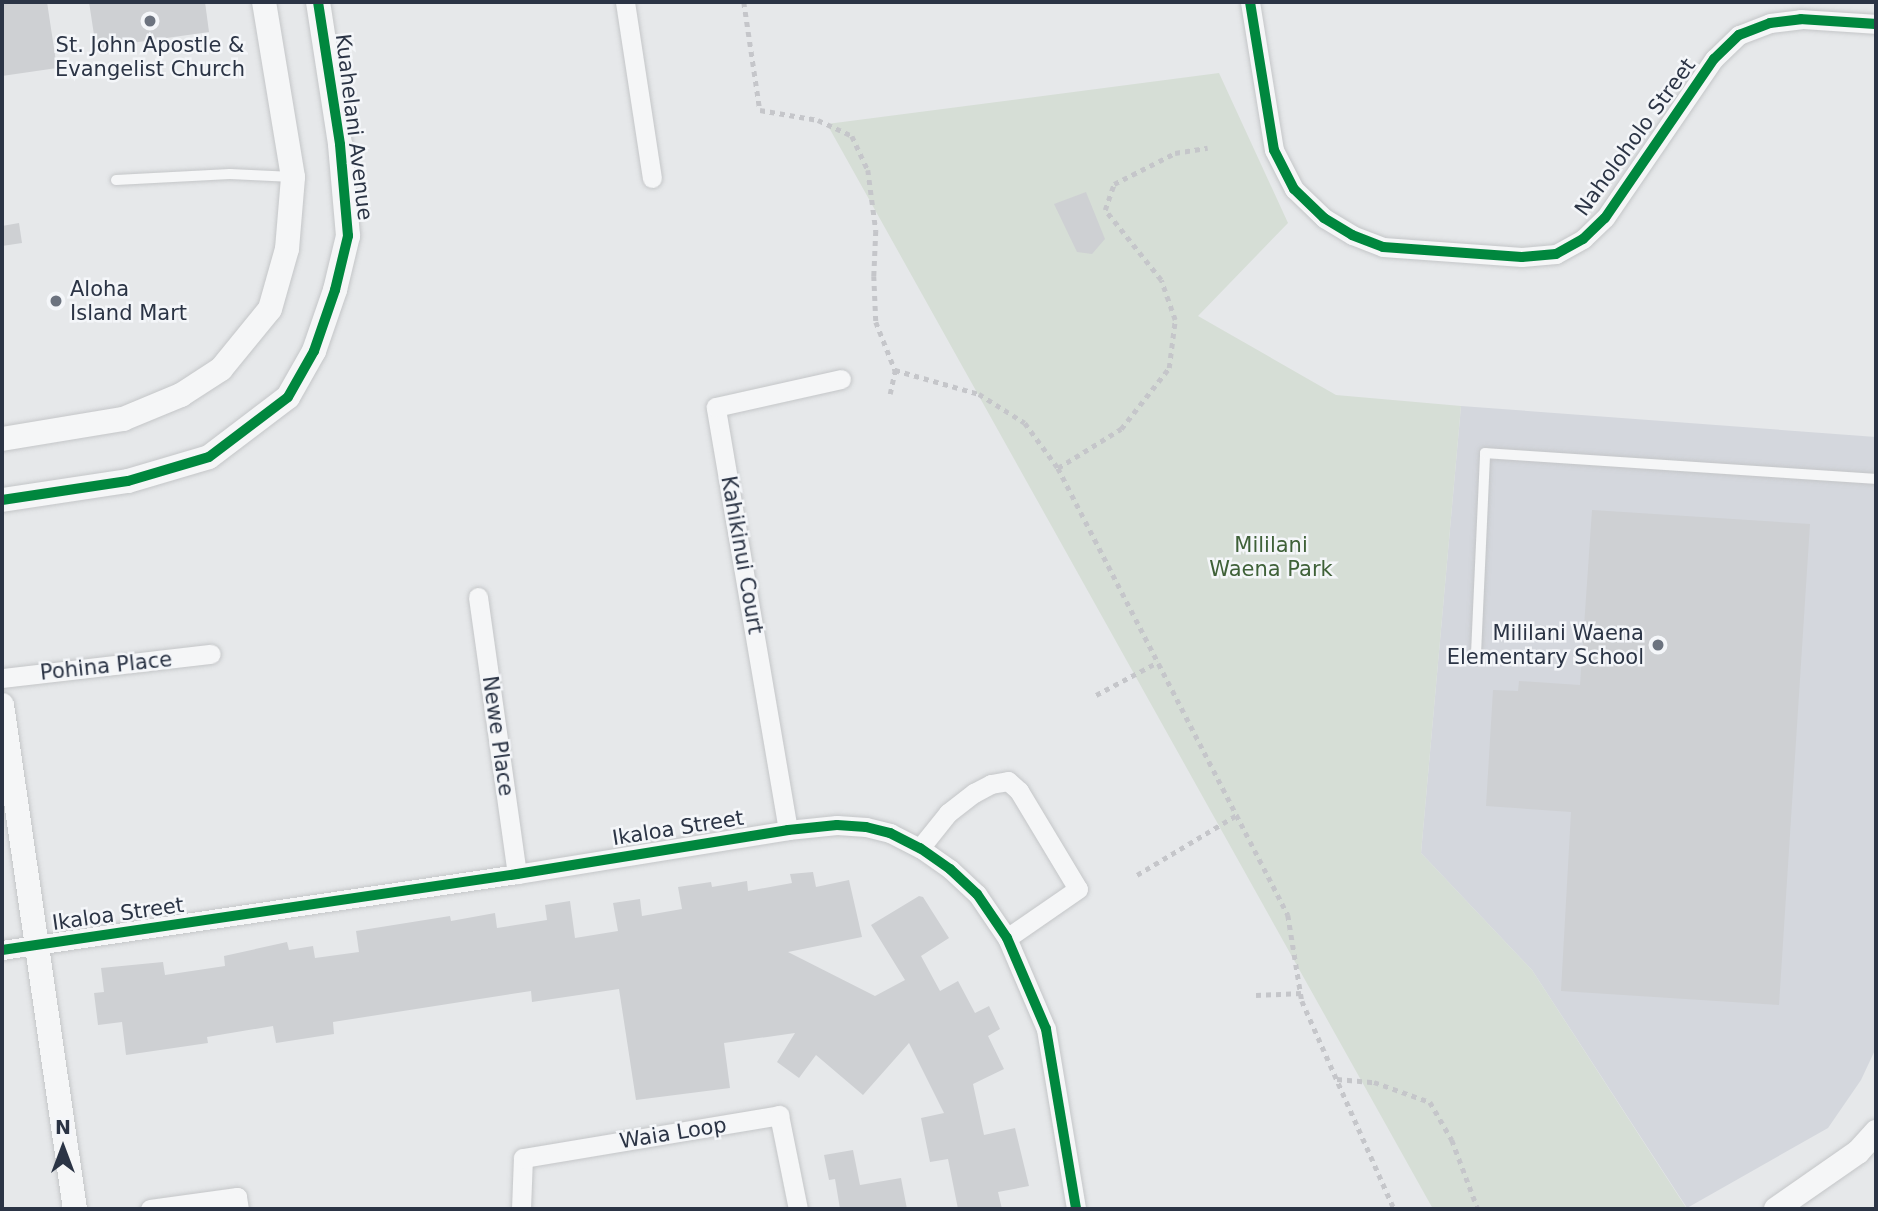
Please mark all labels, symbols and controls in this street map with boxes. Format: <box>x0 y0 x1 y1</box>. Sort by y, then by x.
marker: St. John Apostle & Evangelist Church <box>142 13 158 29</box>
place label: St. John Apostle & Evangelist Church <box>55 32 245 82</box>
street label: Kuahelani Avenue <box>330 32 378 222</box>
street label: Naholoholo Street <box>1569 53 1701 221</box>
place label: Aloha Island Mart <box>70 276 187 326</box>
marker: Aloha Island Mart <box>48 293 64 309</box>
street label: Kahikinui Court <box>716 474 768 636</box>
park label: Mililani Waena Park <box>1209 532 1333 582</box>
place label: Mililani Waena Elementary School <box>1447 620 1644 670</box>
marker: Mililani Waena Elementary School <box>1650 637 1666 653</box>
street label: Pohina Place <box>39 647 173 685</box>
street label: Newe Place <box>477 674 519 798</box>
street label: Ikaloa Street <box>610 805 746 851</box>
street label: Ikaloa Street <box>50 892 186 936</box>
street label: Waia Loop <box>618 1112 728 1154</box>
north arrow <box>28 1113 98 1183</box>
text: N <box>55 1116 71 1138</box>

